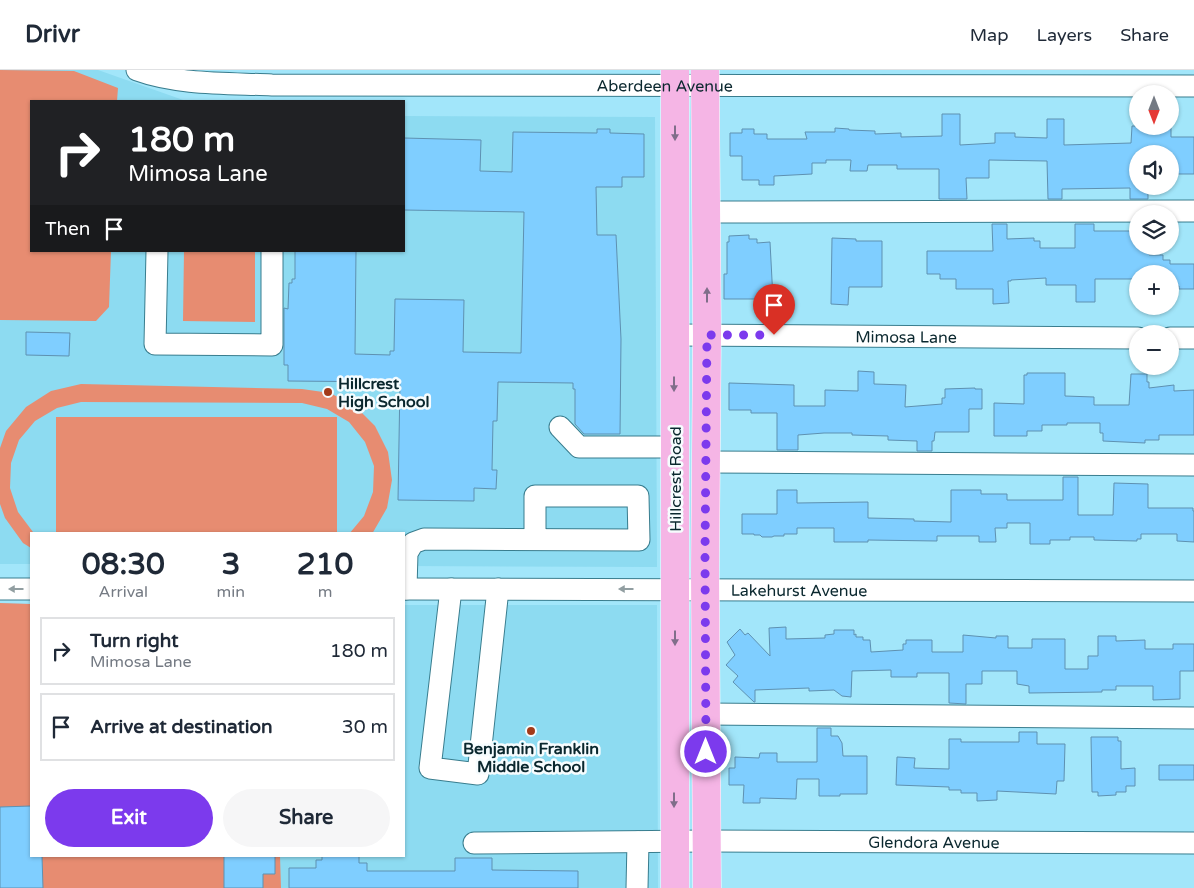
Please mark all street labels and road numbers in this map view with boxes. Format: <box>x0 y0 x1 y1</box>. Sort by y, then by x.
street label: Aberdeen Avenue <box>596 76 733 96</box>
street label: Mimosa Lane <box>855 327 957 348</box>
street label: Hillcrest Road <box>666 426 686 532</box>
street label: Lakehurst Avenue <box>731 581 867 601</box>
street label: Glendora Avenue <box>868 833 1000 853</box>

